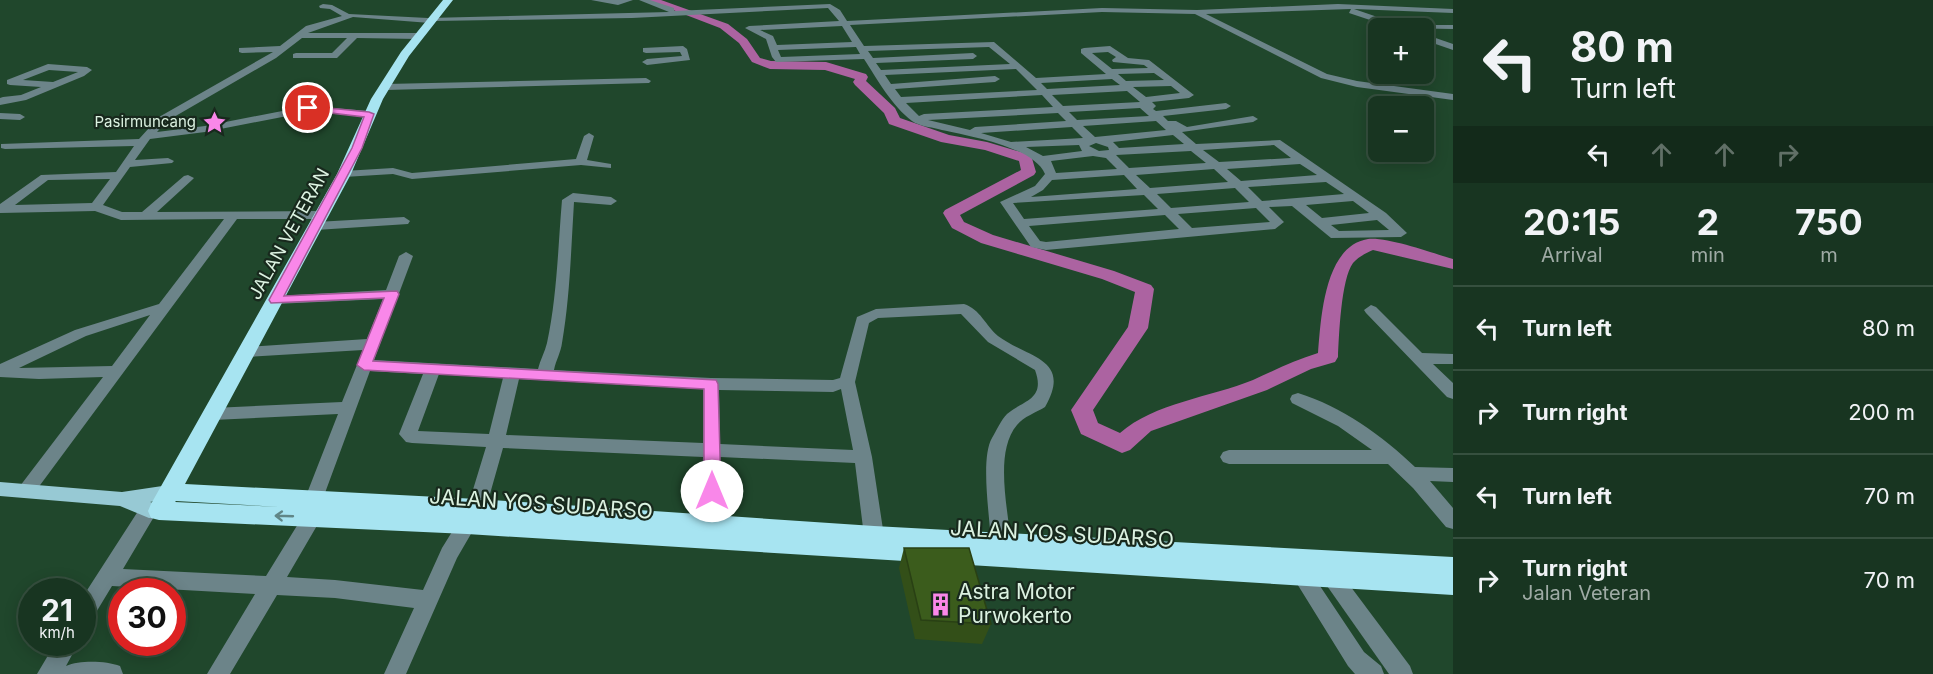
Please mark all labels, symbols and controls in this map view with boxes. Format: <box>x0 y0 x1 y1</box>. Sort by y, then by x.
map controls <box>1368 18 1434 162</box>
button: + <box>1368 18 1434 84</box>
text: 80 m <box>1570 21 1674 72</box>
icon: left <box>1471 24 1549 102</box>
text: Turn left <box>1570 72 1676 105</box>
pin <box>282 82 333 133</box>
icon: arrive <box>291 91 324 124</box>
button: − <box>1368 96 1434 162</box>
place icon: Pasirmuncang <box>201 109 227 135</box>
place label: Pasirmuncang <box>94 112 196 131</box>
icon: left <box>1582 138 1615 171</box>
icon: ahead <box>1645 138 1678 171</box>
icon: ahead <box>1708 138 1741 171</box>
icon: right <box>1771 138 1804 171</box>
street label: JALAN VETERAN <box>244 164 333 303</box>
text: 20:15 <box>1523 200 1621 244</box>
text: 2 <box>1696 200 1719 244</box>
text: 750 <box>1795 200 1863 244</box>
text: Arrival <box>1541 243 1603 267</box>
text: min <box>1691 243 1725 267</box>
text: m <box>1820 243 1838 267</box>
icon: left <box>1471 312 1504 345</box>
text: Turn left <box>1522 315 1612 341</box>
text: 80 m <box>1862 315 1915 341</box>
icon: right <box>1471 396 1504 429</box>
text: Turn right <box>1522 399 1628 425</box>
text: 200 m <box>1848 399 1915 425</box>
position arrow <box>680 459 744 523</box>
icon: left <box>1471 480 1504 513</box>
street label: JALAN YOS SUDARSO <box>428 483 654 524</box>
text: Turn left <box>1522 483 1612 509</box>
text: 70 m <box>1864 483 1915 509</box>
one-way arrow <box>274 510 294 522</box>
street label: JALAN YOS SUDARSO <box>949 515 1175 552</box>
text: Turn right <box>1522 555 1628 581</box>
icon: right <box>1471 564 1504 597</box>
text: 70 m <box>1864 567 1915 593</box>
speed limit sign: 30 <box>108 578 186 656</box>
place label: Astra Motor Purwokerto <box>958 579 1075 628</box>
text: Jalan Veteran <box>1522 581 1651 605</box>
building icon: Astra Motor Purwokerto <box>927 591 953 617</box>
text: 21 <box>41 592 73 628</box>
text: km/h <box>39 623 75 642</box>

